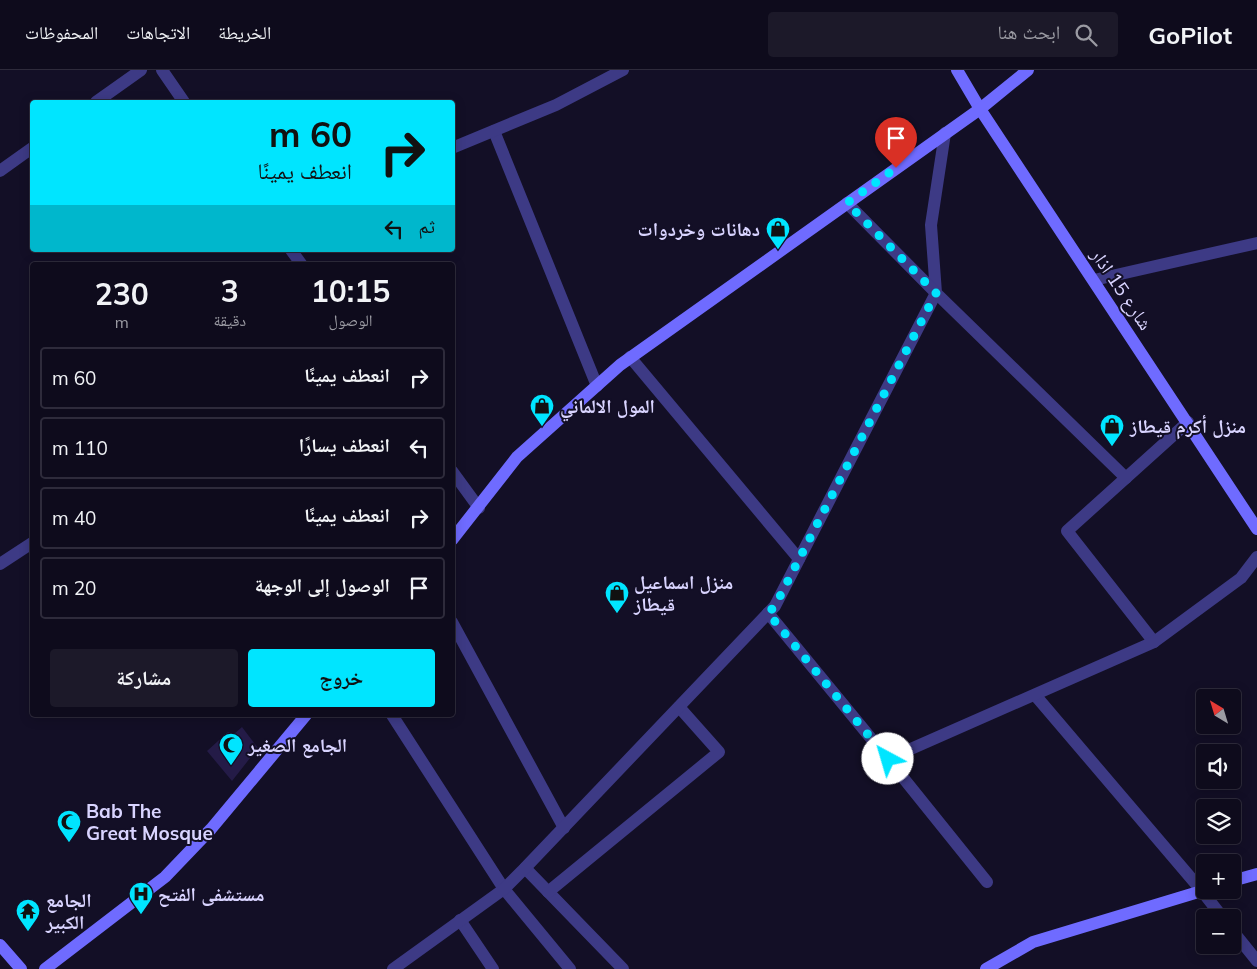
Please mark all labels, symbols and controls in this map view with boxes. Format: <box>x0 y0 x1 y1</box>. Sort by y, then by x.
search box <box>768 12 1118 57</box>
text: ابحث هنا <box>997 20 1060 44</box>
text: GoPilot <box>1148 20 1232 50</box>
text: المحفوظات <box>25 21 98 44</box>
text: الاتجاهات <box>126 21 190 44</box>
text: الخريطة <box>218 21 271 44</box>
icon: search <box>1072 21 1100 49</box>
text: 60 m <box>269 112 352 156</box>
pin <box>875 117 917 168</box>
icon: right <box>370 120 435 185</box>
icon: arrive <box>882 124 910 152</box>
text: انعطف يمينًا <box>258 157 352 185</box>
text: ثم <box>418 214 435 238</box>
icon: left <box>380 215 408 243</box>
shop icon: دهانات وخردوات <box>765 216 791 250</box>
place label: دهانات وخردوات <box>638 217 760 241</box>
street label: شارع 15 اذار <box>1085 243 1158 334</box>
text: 3 <box>221 272 239 310</box>
text: 10:15 <box>311 272 390 310</box>
text: 230 <box>95 275 149 313</box>
text: دقيقة <box>214 310 246 330</box>
text: الوصول <box>328 310 373 330</box>
text: m <box>115 312 129 332</box>
text: انعطف يمينًا <box>304 363 390 387</box>
icon: right <box>405 364 433 392</box>
text: 60 m <box>52 366 96 390</box>
shop icon: المول الالماني <box>529 393 555 427</box>
place label: المول الالماني <box>560 394 655 422</box>
shop icon: منزل أكرم قيطاز <box>1099 413 1125 447</box>
place label: منزل أكرم قيطاز <box>1129 414 1246 440</box>
text: انعطف يسارًا <box>299 433 390 457</box>
icon: left <box>405 434 433 462</box>
text: 110 m <box>52 436 108 460</box>
text: انعطف يمينًا <box>304 503 390 527</box>
icon: right <box>405 504 433 532</box>
text: 40 m <box>52 506 96 530</box>
place label: منزل اسماعيل قيطاز <box>633 570 733 616</box>
text: الوصول إلى الوجهة <box>255 573 390 597</box>
icon: arrive <box>405 574 433 602</box>
text: 20 m <box>52 576 96 600</box>
shop icon: منزل اسماعيل قيطاز <box>604 580 630 614</box>
button: مشاركة <box>50 649 238 707</box>
button: خروج <box>248 649 435 707</box>
north arrow <box>1196 689 1241 734</box>
map controls <box>1196 689 1241 954</box>
mosque icon: الجامع الصغير <box>218 732 244 766</box>
position arrow <box>861 732 913 784</box>
place label: الجامع الصغير <box>247 733 347 758</box>
button: sound <box>1196 744 1241 789</box>
place label: Bab The Great Mosque <box>86 799 213 845</box>
button: layers <box>1196 799 1241 844</box>
mosque icon: Bab The Great Mosque <box>56 809 82 843</box>
button: + <box>1196 854 1241 899</box>
hospital icon: مستشفى الفتح <box>128 881 154 915</box>
place label: مستشفى الفتح <box>158 882 264 907</box>
place label: الجامع الكبير <box>45 888 92 934</box>
temple icon: الجامع الكبير <box>15 898 41 932</box>
button: − <box>1196 909 1241 954</box>

